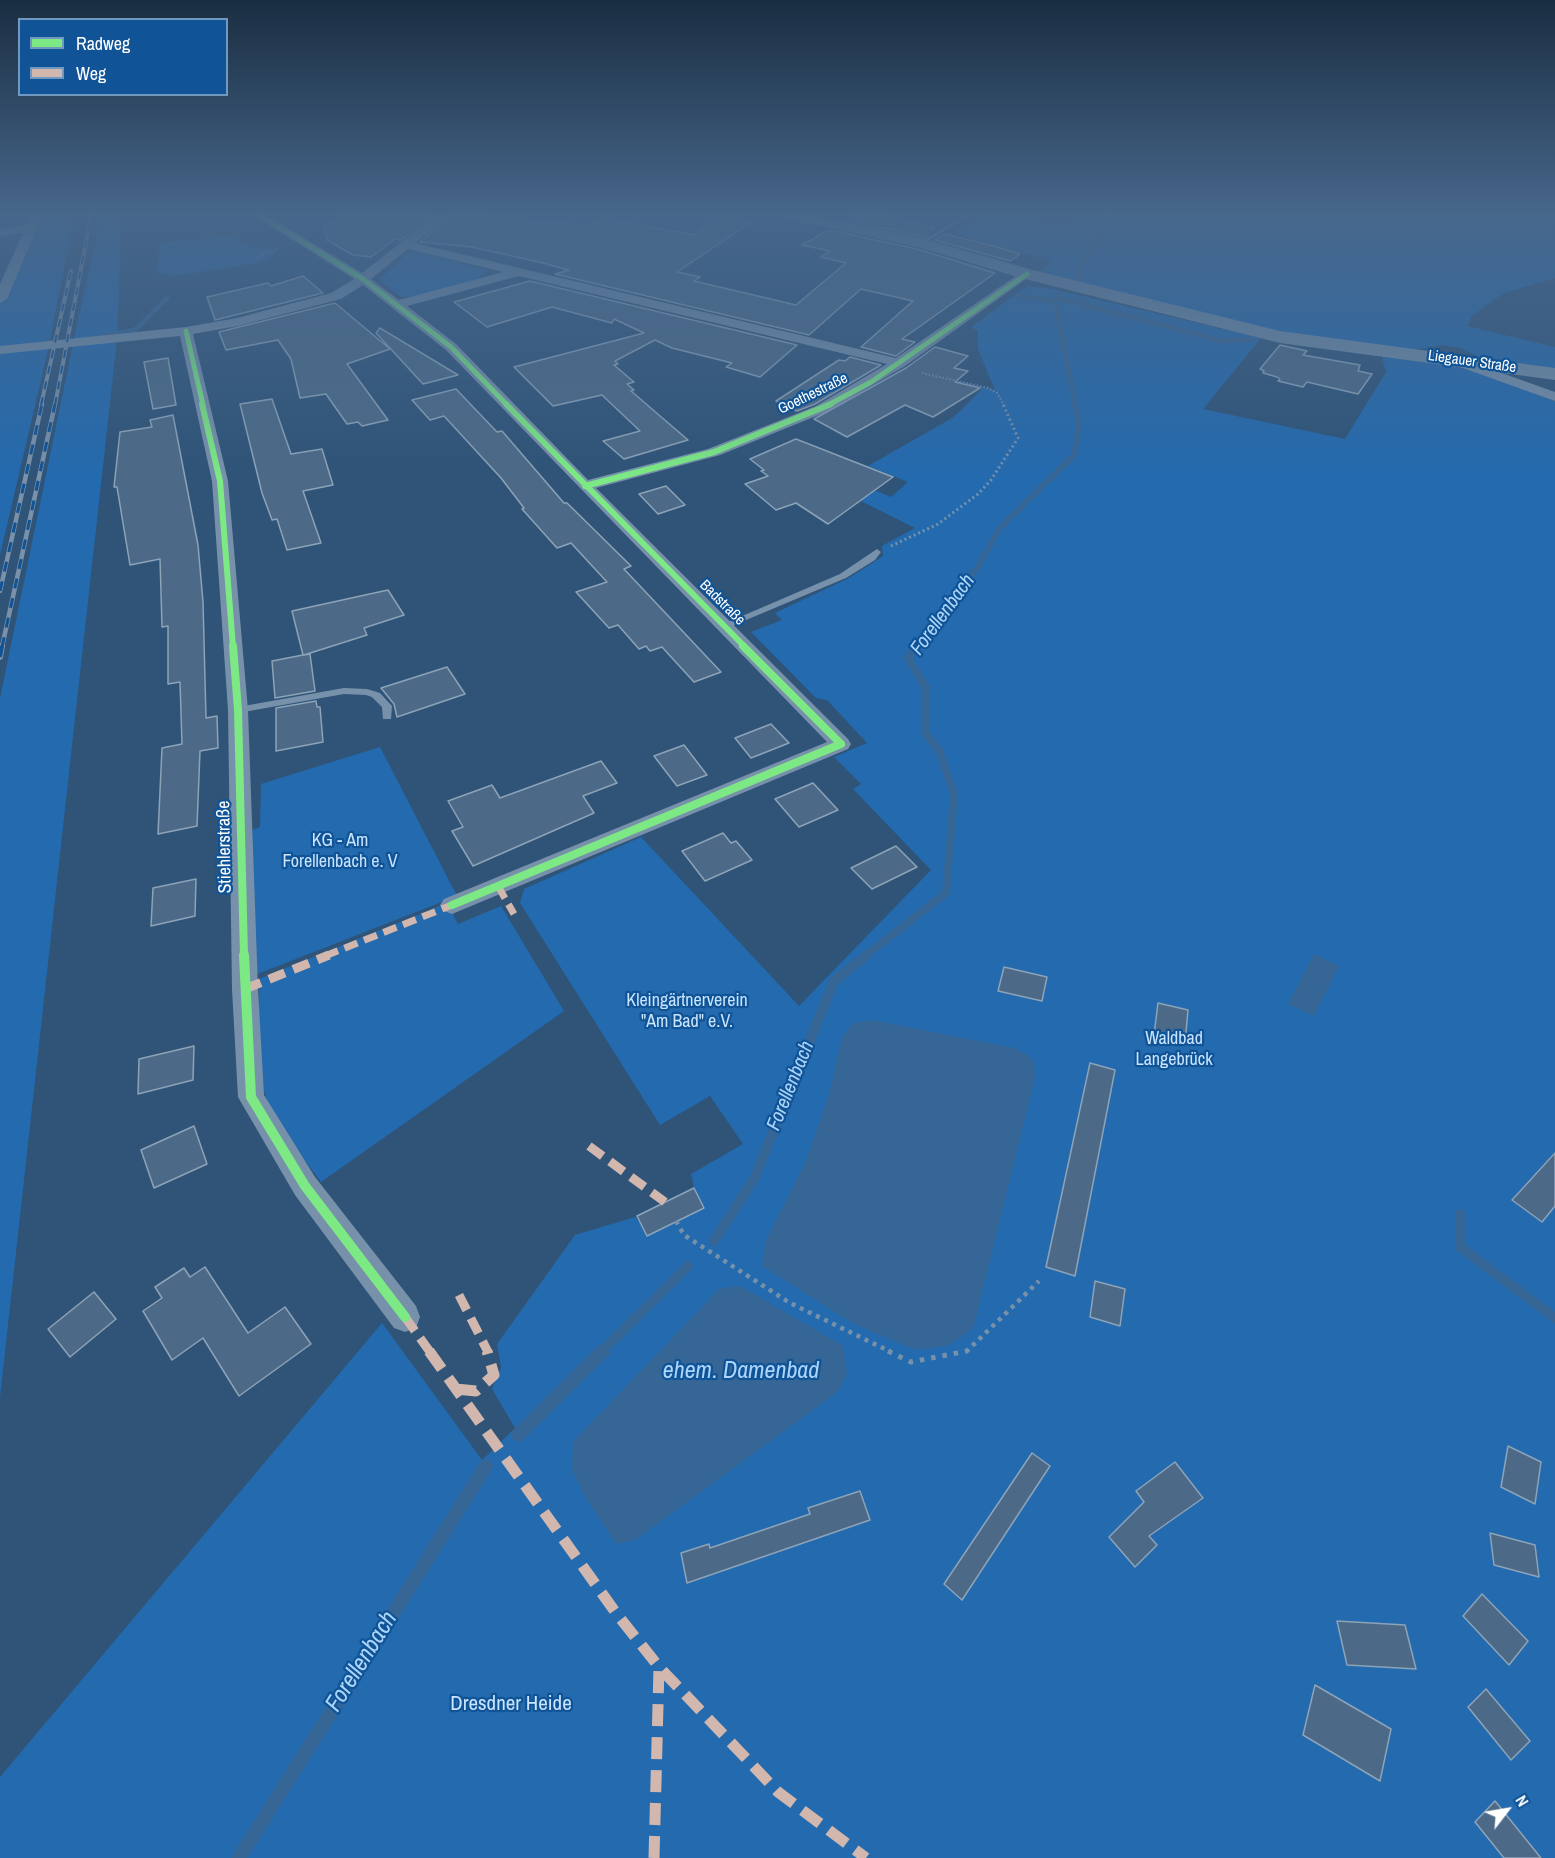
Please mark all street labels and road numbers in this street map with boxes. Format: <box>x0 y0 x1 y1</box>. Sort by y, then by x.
street label: Liegauer Straße <box>1427 347 1517 377</box>
street label: Goethestraße <box>775 369 851 419</box>
street label: Badstraße <box>696 577 748 629</box>
street label: Stiehlerstraße <box>213 800 237 894</box>

